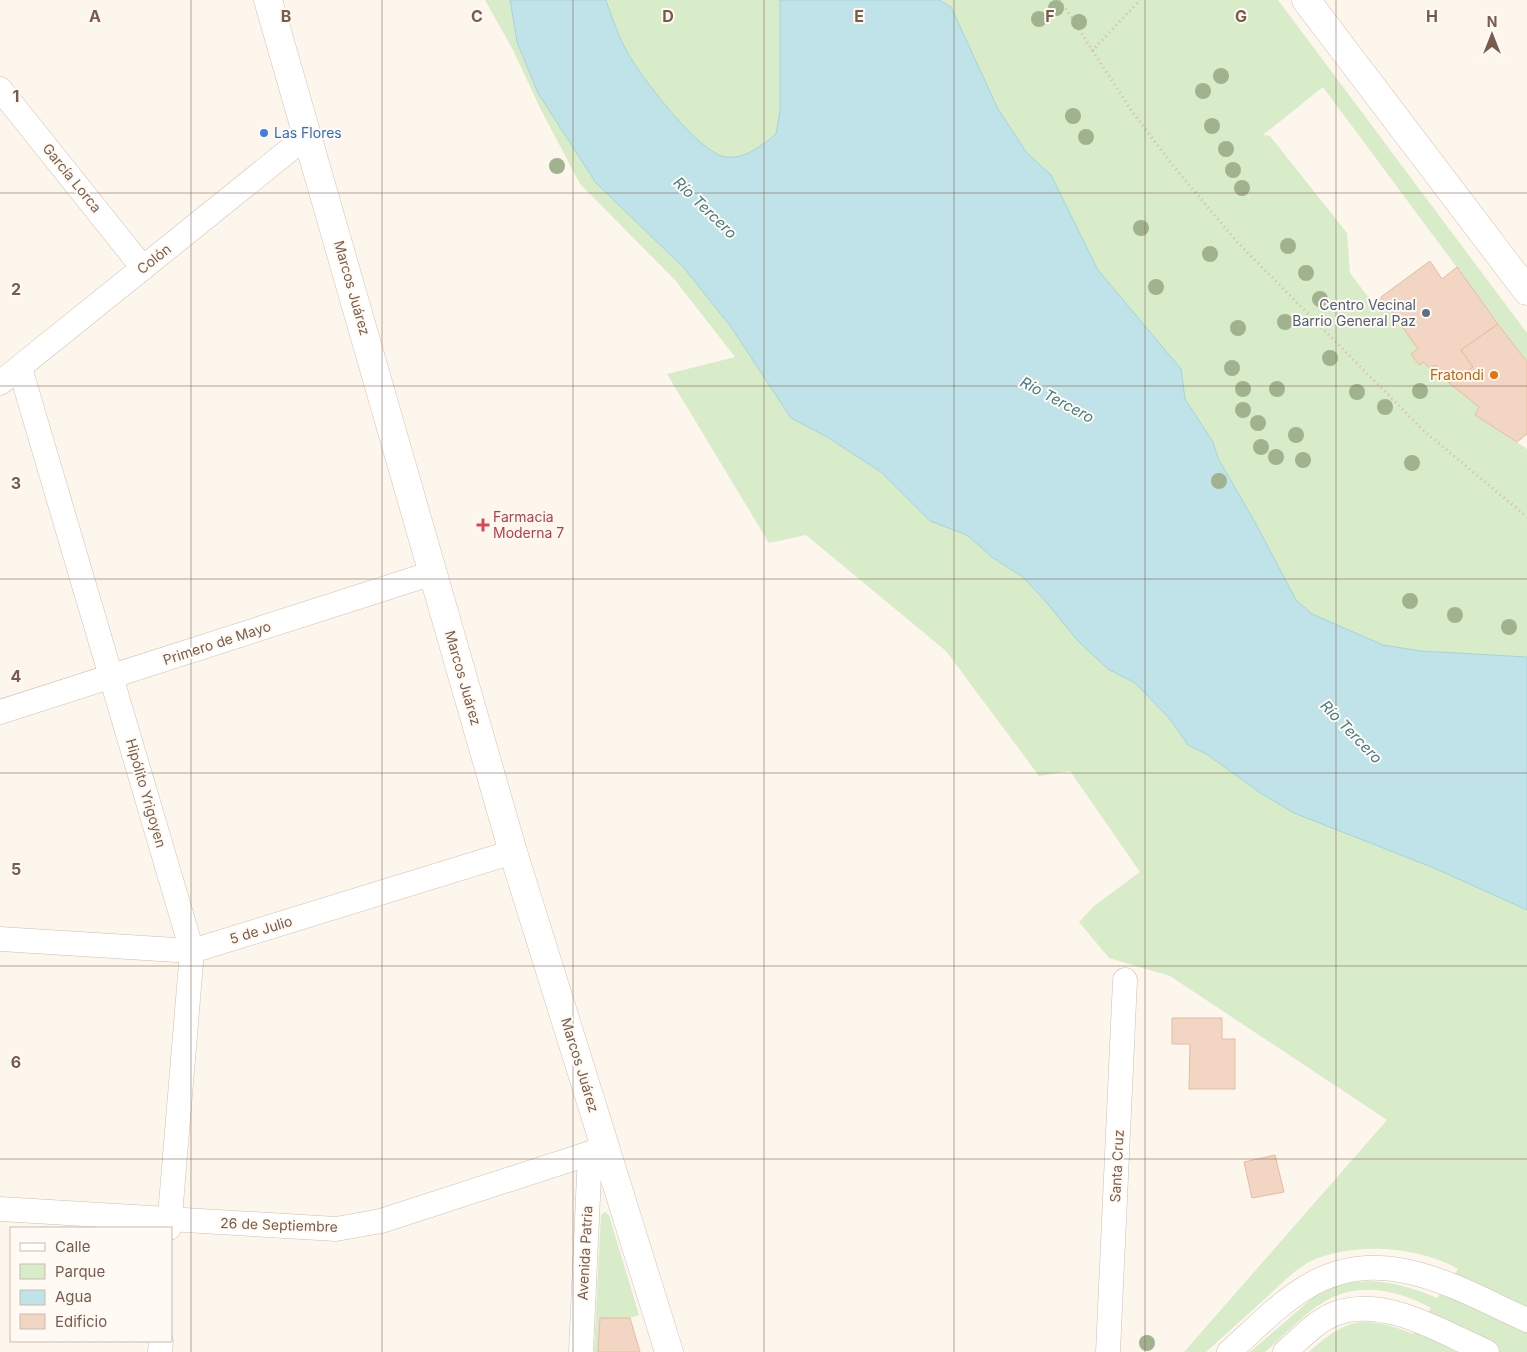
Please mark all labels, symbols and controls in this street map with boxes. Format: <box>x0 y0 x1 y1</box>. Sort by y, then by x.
text: A <box>89 6 101 26</box>
text: B <box>281 6 291 26</box>
text: C <box>471 6 483 26</box>
text: D <box>662 6 674 26</box>
text: E <box>854 6 864 26</box>
text: F <box>1045 6 1055 26</box>
text: G <box>1235 6 1247 26</box>
text: H <box>1426 6 1438 26</box>
north arrow <box>1467 10 1517 60</box>
text: N <box>1487 13 1497 30</box>
text: 1 <box>13 86 19 106</box>
place label: Las Flores <box>274 124 342 141</box>
marker: Las Flores <box>258 127 270 139</box>
street label: García Lorca <box>39 140 105 216</box>
water label: Río Tercero <box>670 173 741 243</box>
street label: Marcos Juárez <box>331 238 374 337</box>
street label: Colón <box>133 240 174 277</box>
text: 2 <box>11 279 21 299</box>
place label: Centro Vecinal Barrio General Paz <box>1292 296 1416 329</box>
marker: Centro Vecinal Barrio General Paz <box>1420 307 1432 319</box>
place label: Fratondi <box>1430 366 1484 383</box>
marker: Fratondi <box>1488 369 1500 381</box>
water label: Río Tercero <box>1017 372 1097 427</box>
text: 3 <box>11 473 21 493</box>
place label: Farmacia Moderna 7 <box>493 508 564 541</box>
marker: Farmacia Moderna 7 <box>477 519 489 531</box>
street label: Primero de Mayo <box>161 617 273 668</box>
street label: Marcos Juárez <box>442 628 485 727</box>
text: 4 <box>11 666 22 686</box>
water label: Río Tercero <box>1316 696 1386 767</box>
street label: Hipólito Yrigoyen <box>123 736 170 849</box>
text: 5 <box>11 859 21 879</box>
street label: 5 de Julio <box>227 912 294 947</box>
street label: Marcos Juárez <box>558 1015 603 1114</box>
text: 6 <box>11 1052 21 1072</box>
street label: Santa Cruz <box>1106 1129 1127 1203</box>
street label: Avenida Patria <box>574 1205 595 1301</box>
street label: 26 de Septiembre <box>220 1214 338 1235</box>
legend <box>10 1227 172 1342</box>
text: Calle <box>55 1237 90 1256</box>
text: Parque <box>55 1262 105 1281</box>
text: Agua <box>55 1287 92 1306</box>
text: Edificio <box>55 1312 107 1331</box>

